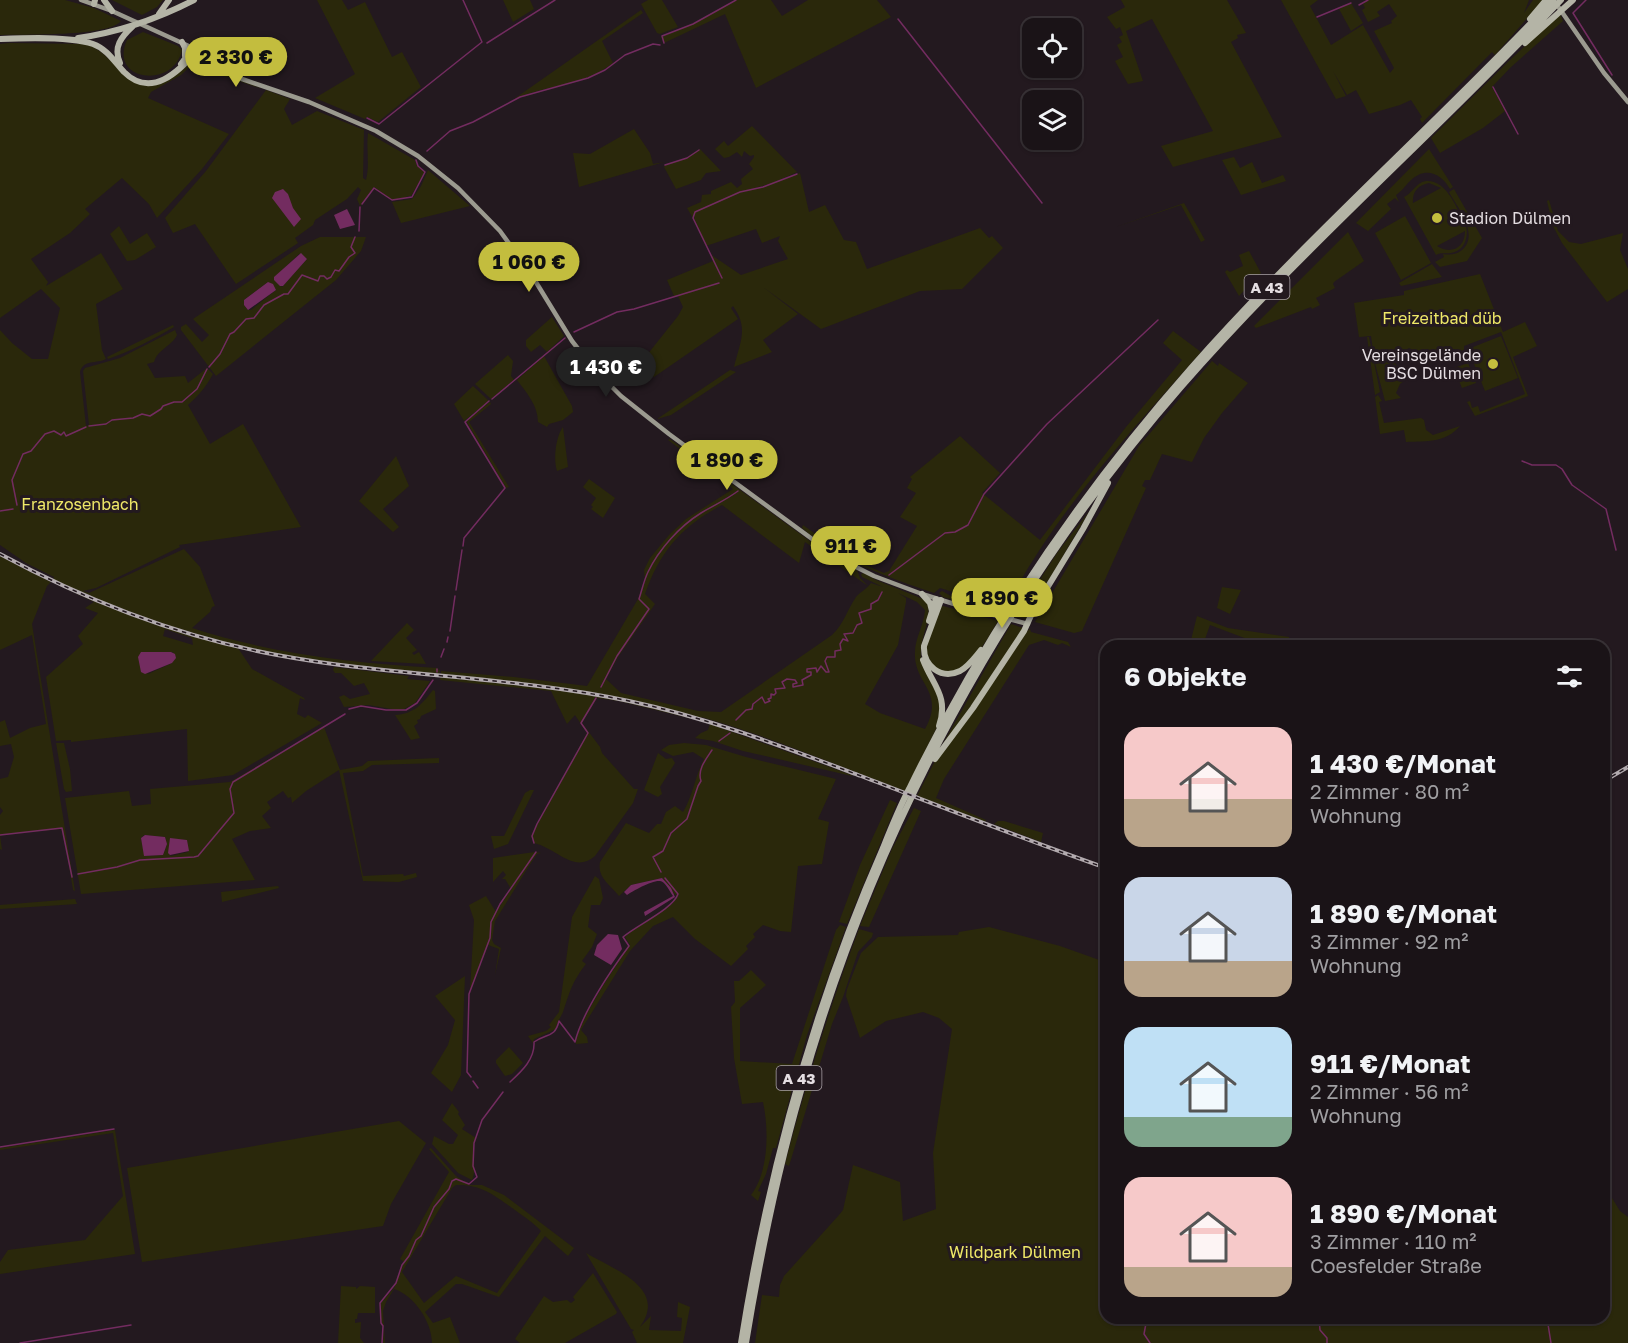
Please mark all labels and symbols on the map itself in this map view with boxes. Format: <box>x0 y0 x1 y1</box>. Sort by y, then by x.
pin: 2 330 € <box>181 37 291 88</box>
place label: Stadion Dülmen <box>1449 208 1571 228</box>
marker: Stadion Dülmen <box>1430 211 1444 225</box>
pin: 1 060 € <box>474 242 584 293</box>
road number: A 43 <box>1244 275 1290 299</box>
park label: Freizeitbad düb <box>1382 308 1502 328</box>
place label: Vereinsgelände BSC Dülmen <box>1362 345 1481 383</box>
pin: 1 430 € <box>551 347 661 398</box>
marker: Vereinsgelände BSC Dülmen <box>1486 357 1500 371</box>
pin: 1 890 € <box>672 440 782 491</box>
park label: Franzosenbach <box>21 494 139 514</box>
pin: 911 € <box>809 526 893 577</box>
pin: 1 890 € <box>947 578 1057 629</box>
road number: A 43 <box>776 1066 822 1090</box>
park label: Wildpark Dülmen <box>949 1242 1081 1262</box>

